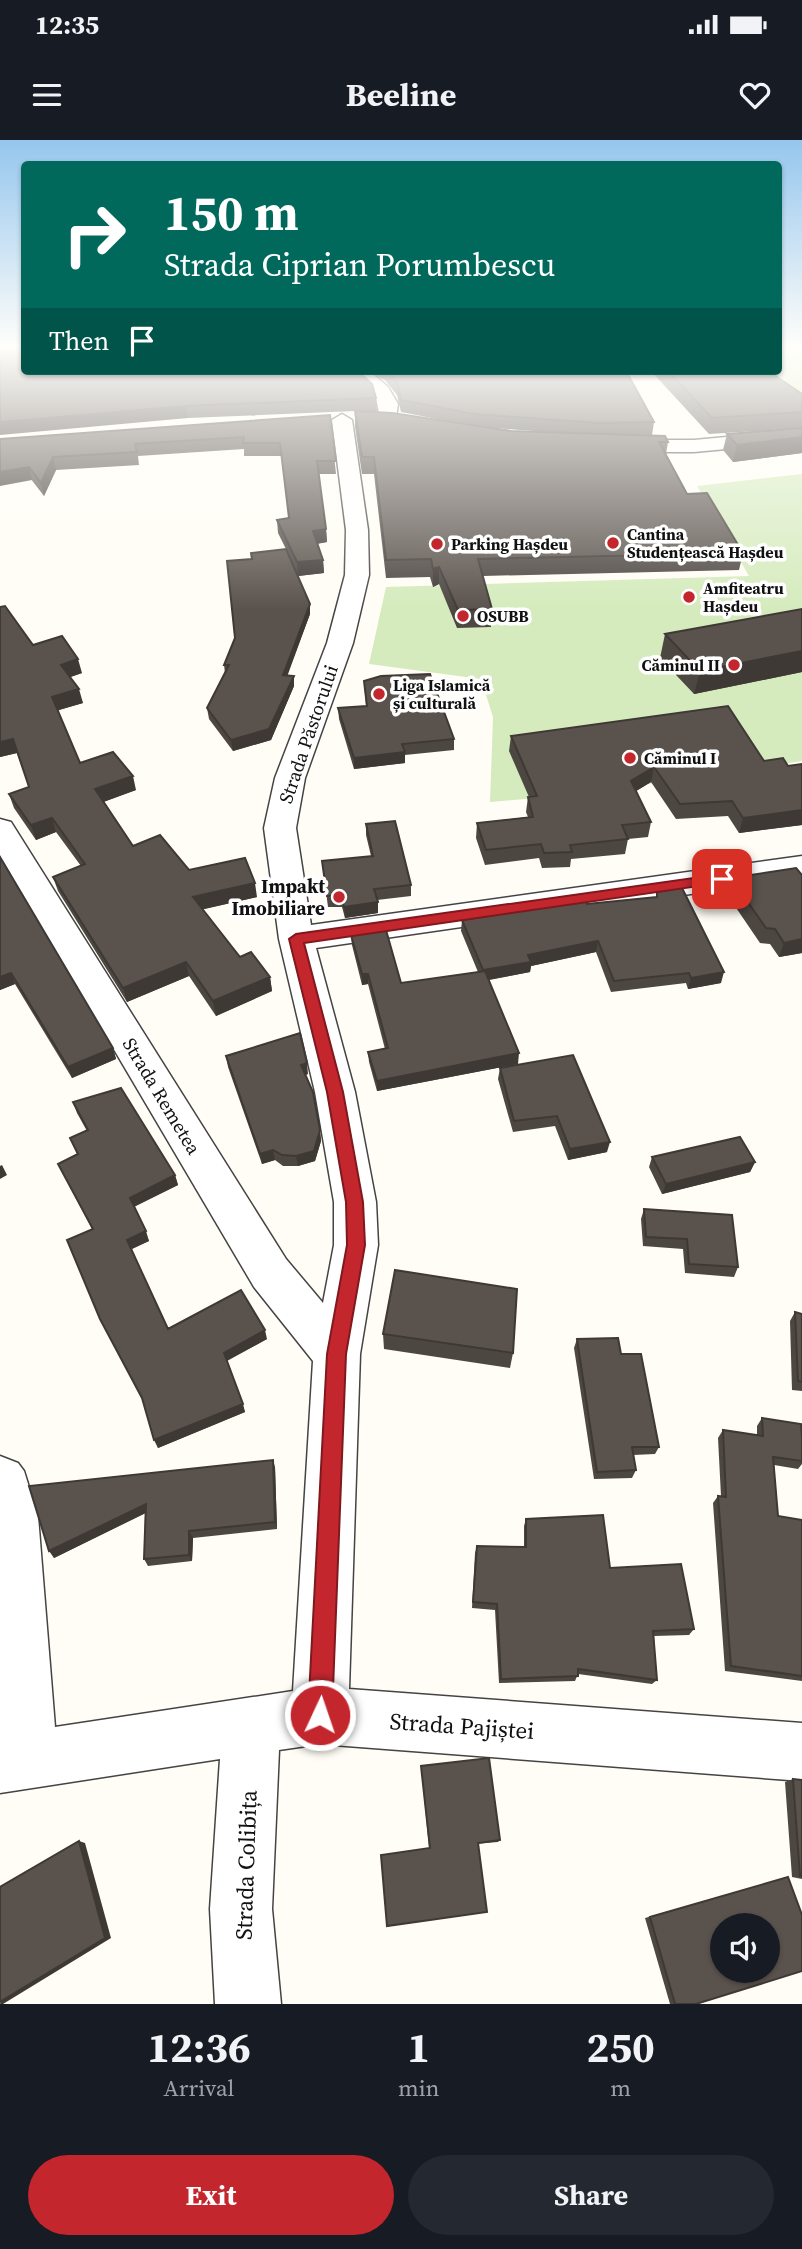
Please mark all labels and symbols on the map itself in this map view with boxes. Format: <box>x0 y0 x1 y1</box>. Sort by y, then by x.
place label: Cantina Studențească Hașdeu <box>627 523 784 563</box>
place label: Parking Hașdeu <box>451 533 568 555</box>
marker: Cantina Studențească Hașdeu <box>605 535 621 551</box>
marker: Parking Hașdeu <box>429 536 445 552</box>
place label: Amfiteatru Hașdeu <box>703 577 784 617</box>
marker: Amfiteatru Hașdeu <box>681 589 697 605</box>
place label: OSUBB <box>477 605 529 627</box>
marker: OSUBB <box>455 608 471 624</box>
place label: Căminul II <box>642 654 720 676</box>
marker: Căminul II <box>726 657 742 673</box>
street label: Strada Păstorului <box>272 661 344 807</box>
place label: Liga Islamică și culturală <box>393 674 491 714</box>
marker: Liga Islamică și culturală <box>371 686 387 702</box>
place label: Căminul I <box>644 747 716 769</box>
marker: Căminul I <box>622 750 638 766</box>
pin <box>692 849 752 909</box>
place label: Impakt Imobiliare <box>232 873 325 921</box>
marker: Impakt Imobiliare <box>331 889 347 905</box>
street label: Strada Remetea <box>117 1033 207 1160</box>
position arrow <box>283 1678 357 1752</box>
street label: Strada Pajiștei <box>389 1705 535 1747</box>
street label: Strada Colibița <box>227 1789 265 1941</box>

